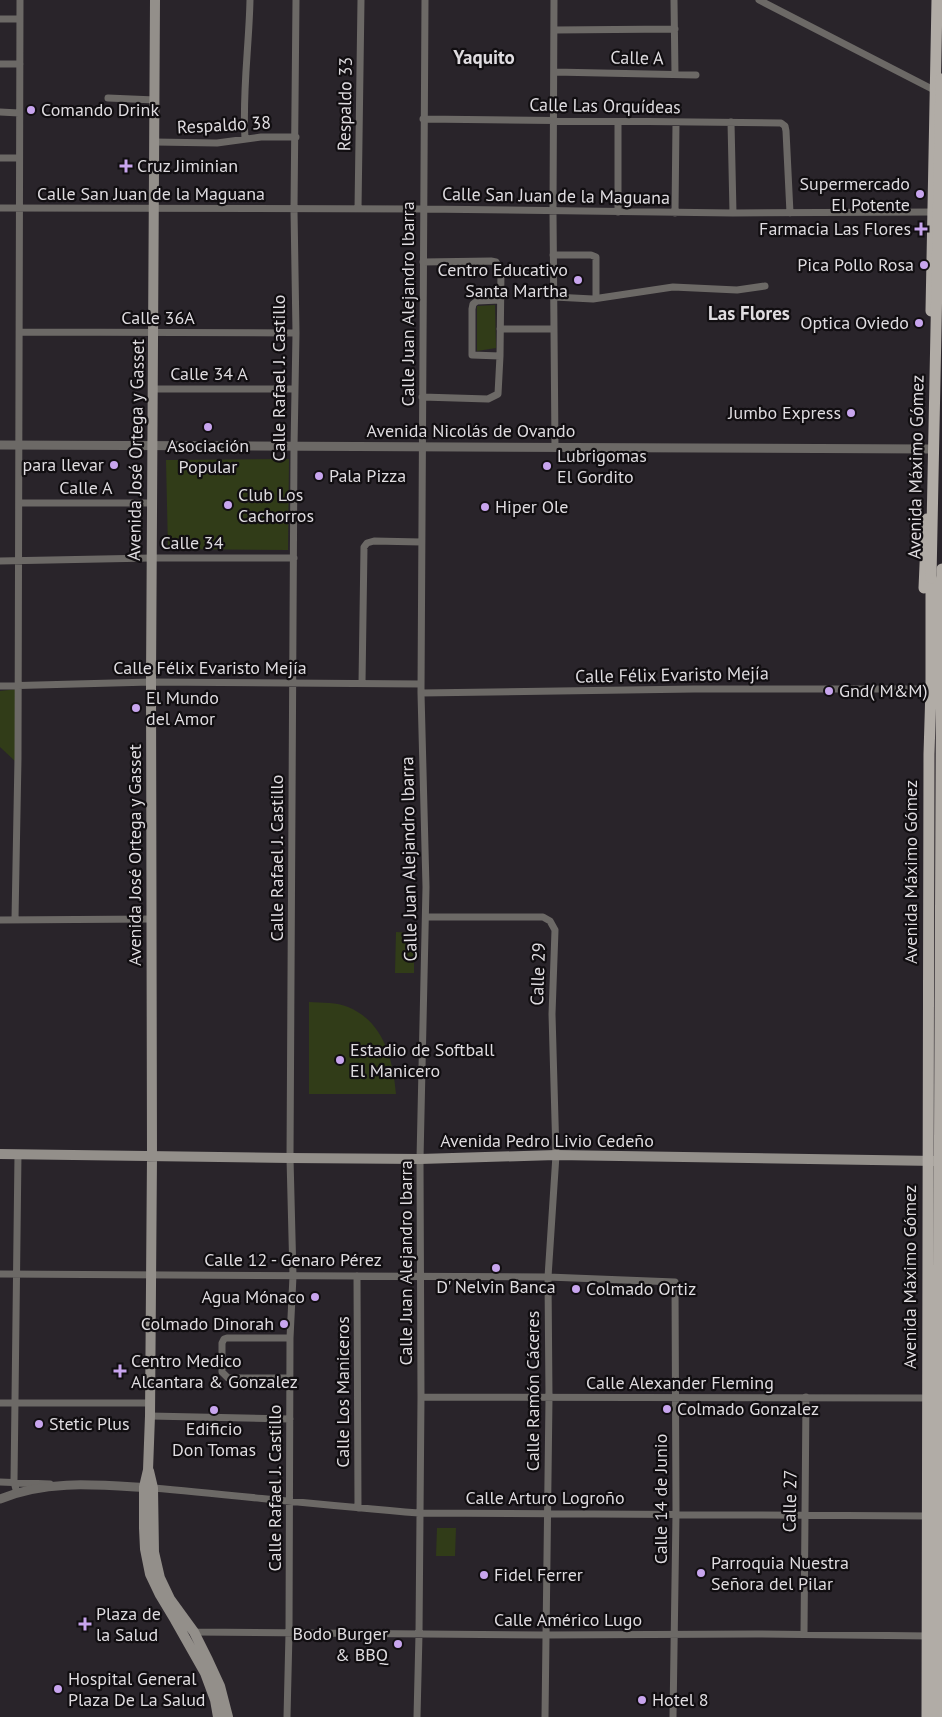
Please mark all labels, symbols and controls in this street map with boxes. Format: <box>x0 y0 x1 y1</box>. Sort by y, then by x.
district label: Yaquito <box>452 45 515 69</box>
street label: Calle A <box>610 46 664 69</box>
street label: Respaldo 33 <box>332 57 357 151</box>
street label: Calle Las Orquídeas <box>529 93 681 118</box>
place label: Comando Drink <box>41 98 159 121</box>
marker: Comando Drink <box>25 104 37 116</box>
street label: Respaldo 38 <box>176 111 272 138</box>
place label: Cruz Jiminian <box>137 154 238 177</box>
marker: Cruz Jiminian <box>119 159 133 173</box>
place label: Supermercado El Potente <box>799 172 910 216</box>
street label: Calle San Juan de la Maguana <box>37 182 265 205</box>
street label: Calle San Juan de la Maguana <box>442 182 670 209</box>
marker: Supermercado El Potente <box>914 188 926 200</box>
street label: Calle Juan Alejandro lbarra <box>396 201 419 407</box>
place label: Farmacia Las Flores <box>759 217 911 240</box>
marker: Farmacia Las Flores <box>915 223 927 235</box>
place label: Pica Pollo Rosa <box>797 253 914 276</box>
place label: Centro Educativo Santa Martha <box>438 258 568 302</box>
marker: Pica Pollo Rosa <box>918 259 930 271</box>
marker: Centro Educativo Santa Martha <box>572 274 584 286</box>
street label: Calle Rafael J. Castillo <box>267 295 290 461</box>
district label: Las Flores <box>708 301 790 325</box>
street label: Calle 36A <box>121 306 195 329</box>
place label: Optica Oviedo <box>800 311 909 334</box>
marker: Optica Oviedo <box>913 317 925 329</box>
street label: Avenida José Ortega y Gasset <box>122 339 149 561</box>
street label: Calle 34 A <box>170 362 248 385</box>
street label: Avenida Máximo Gómez <box>902 375 929 559</box>
place label: Jumbo Express <box>727 401 841 424</box>
marker: Jumbo Express <box>845 407 857 419</box>
street label: Avenida Nicolás de Ovando <box>367 419 575 442</box>
marker: Asociación Popular <box>202 421 214 433</box>
place label: Asociación Popular <box>167 434 249 478</box>
place label: Lubrigomas El Gordito <box>557 444 647 488</box>
place label: para llevar <box>22 453 104 476</box>
marker: para llevar <box>108 459 120 471</box>
marker: Lubrigomas El Gordito <box>541 460 553 472</box>
place label: Pala Pizza <box>329 464 406 487</box>
marker: Pala Pizza <box>313 470 325 482</box>
street label: Calle A <box>59 476 113 499</box>
place label: Club Los Cachorros <box>238 483 314 527</box>
place label: Hiper Ole <box>495 495 568 518</box>
marker: Club Los Cachorros <box>222 499 234 511</box>
marker: Hiper Ole <box>479 501 491 513</box>
street label: Calle 34 <box>161 531 224 554</box>
street label: Calle Félix Evaristo Mejía <box>113 656 307 679</box>
street label: Calle Félix Evaristo Mejía <box>575 661 769 688</box>
place label: Gnd( M&M) <box>839 679 928 702</box>
marker: Gnd( M&M) <box>823 685 835 697</box>
place label: El Mundo del Amor <box>146 686 219 730</box>
marker: El Mundo del Amor <box>130 702 142 714</box>
street label: Avenida José Ortega y Gasset <box>123 744 146 966</box>
street label: Calle Juan Alejandro lbarra <box>395 756 422 962</box>
street label: Calle Rafael J. Castillo <box>265 775 288 941</box>
street label: Avenida Máximo Gómez <box>899 780 922 964</box>
street label: Calle 29 <box>525 942 550 1006</box>
place label: Estadio de Softball El Manicero <box>350 1038 495 1082</box>
marker: Estadio de Softball El Manicero <box>334 1054 346 1066</box>
street label: Avenida Pedro Livio Cedeño <box>440 1129 654 1152</box>
street label: Calle Juan Alejandro lbarra <box>394 1160 417 1366</box>
street label: Avenida Máximo Gómez <box>898 1185 921 1369</box>
street label: Calle 12 - Genaro Pérez <box>204 1248 382 1271</box>
marker: D' Nelvin Banca <box>490 1262 502 1274</box>
place label: D' Nelvin Banca <box>436 1275 556 1298</box>
place label: Colmado Ortiz <box>586 1277 696 1300</box>
marker: Colmado Ortiz <box>570 1283 582 1295</box>
place label: Agua Mónaco <box>202 1285 305 1308</box>
marker: Agua Mónaco <box>309 1291 321 1303</box>
street label: Calle Ramón Cáceres <box>521 1311 544 1471</box>
place label: Colmado Dinorah <box>141 1312 274 1335</box>
street label: Calle Los Maniceros <box>331 1316 354 1468</box>
marker: Colmado Dinorah <box>278 1318 290 1330</box>
place label: Centro Medico Alcantara & Gonzalez <box>131 1349 298 1393</box>
marker: Centro Medico Alcantara & Gonzalez <box>113 1364 127 1378</box>
street label: Calle Alexander Fleming <box>586 1371 774 1394</box>
place label: Colmado Gonzalez <box>677 1397 819 1420</box>
marker: Colmado Gonzalez <box>661 1403 673 1415</box>
marker: Edificio Don Tomas <box>208 1404 220 1416</box>
street label: Calle Rafael J. Castillo <box>263 1405 286 1571</box>
place label: Stetic Plus <box>49 1412 130 1435</box>
place label: Edificio Don Tomas <box>172 1417 256 1461</box>
marker: Stetic Plus <box>33 1418 45 1430</box>
street label: Calle 14 de Junio <box>649 1434 672 1564</box>
street label: Calle 27 <box>777 1469 802 1533</box>
street label: Calle Arturo Logroño <box>465 1486 625 1509</box>
place label: Parroquia Nuestra Señora del Pilar <box>711 1551 849 1595</box>
place label: Fidel Ferrer <box>494 1563 583 1586</box>
marker: Parroquia Nuestra Señora del Pilar <box>695 1567 707 1579</box>
marker: Fidel Ferrer <box>478 1569 490 1581</box>
place label: Plaza de la Salud <box>96 1602 161 1646</box>
street label: Calle Américo Lugo <box>494 1608 642 1631</box>
marker: Plaza de la Salud <box>78 1617 92 1631</box>
place label: Bodo Burger & BBQ <box>292 1622 389 1666</box>
marker: Bodo Burger & BBQ <box>392 1638 404 1650</box>
place label: Hospital General Plaza De La Salud <box>68 1667 206 1711</box>
marker: Hospital General Plaza De La Salud <box>52 1683 64 1695</box>
place label: Hotel 8 <box>652 1688 709 1711</box>
marker: Hotel 8 <box>636 1694 648 1706</box>

